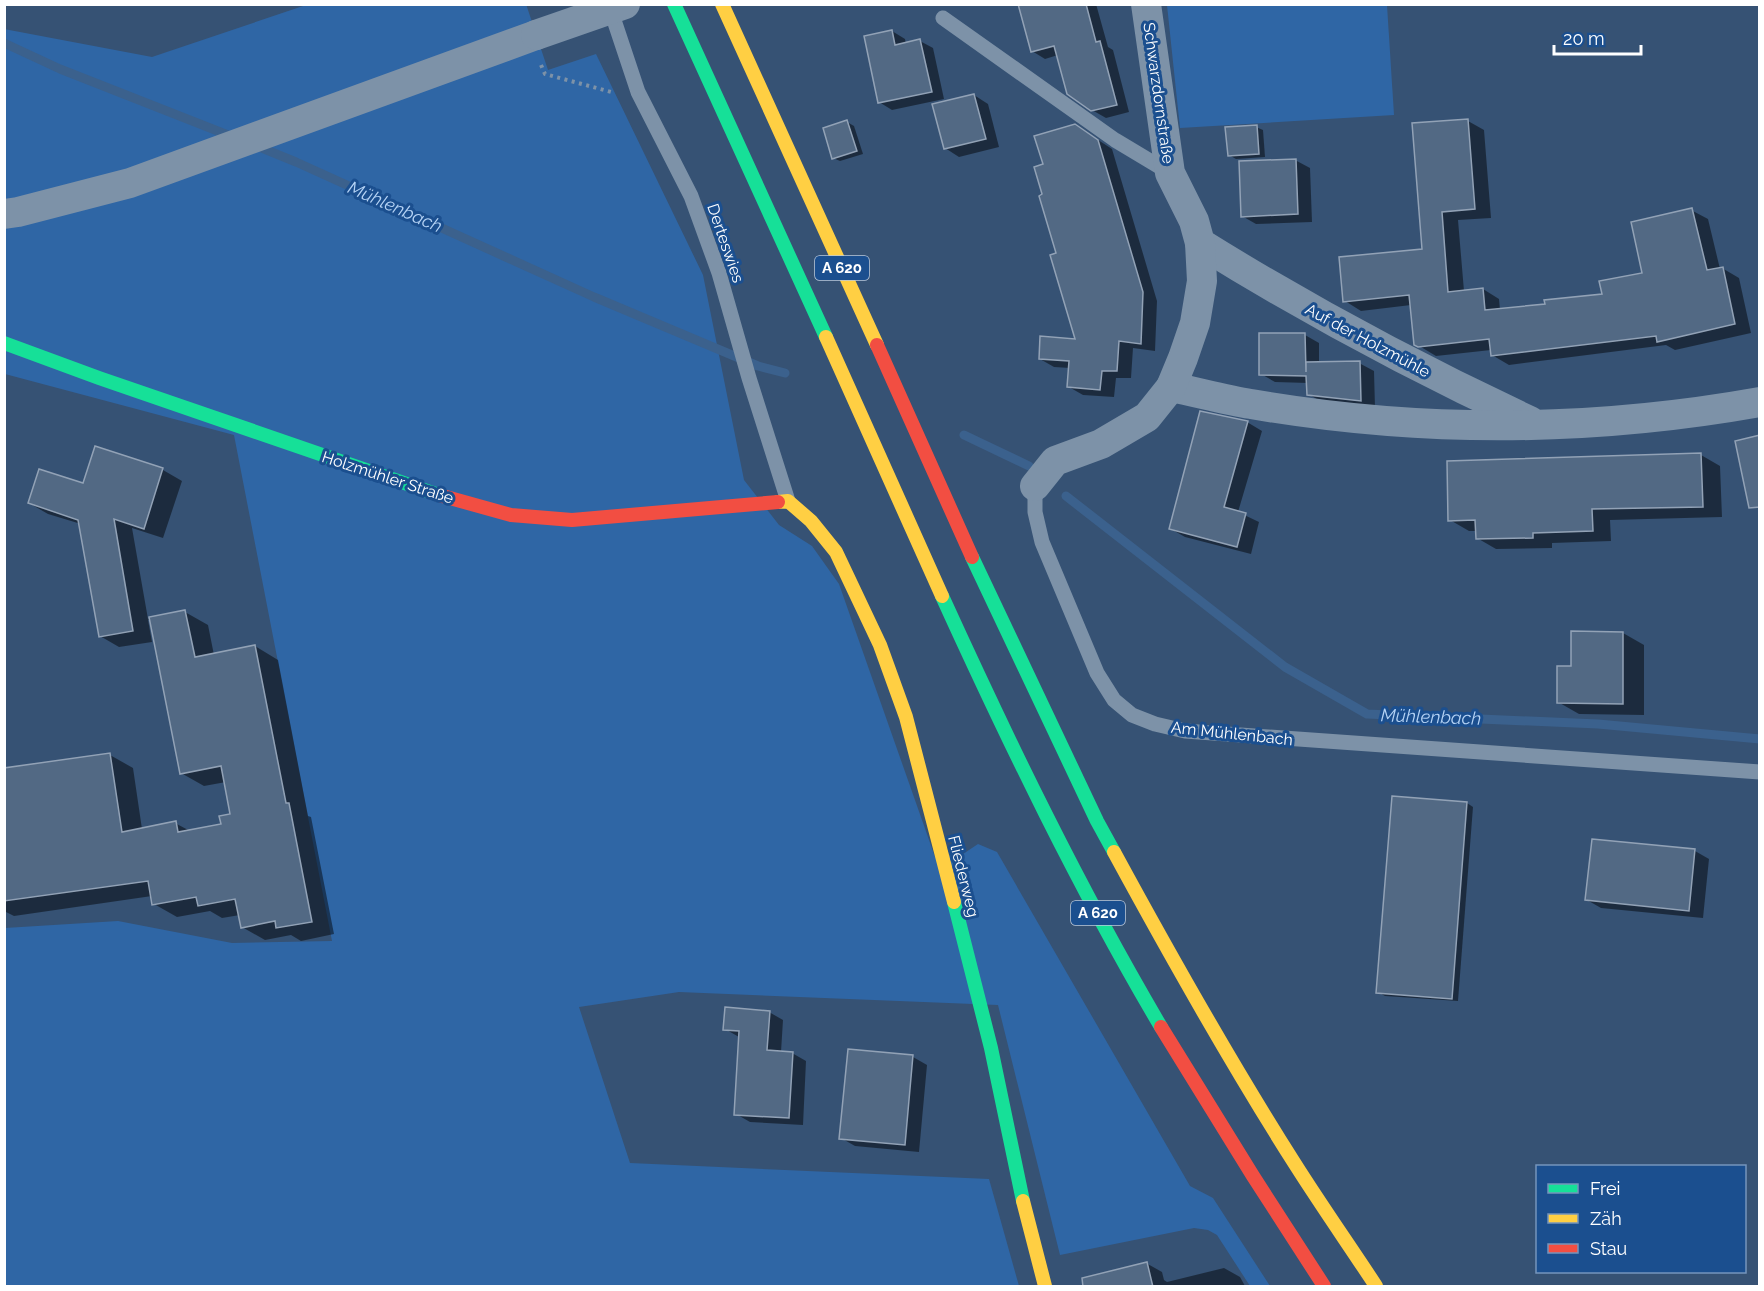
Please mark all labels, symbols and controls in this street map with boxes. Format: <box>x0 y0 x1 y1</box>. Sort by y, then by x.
scale bar <box>1554 18 1641 56</box>
street label: Schwarzdornstraße <box>1139 21 1178 165</box>
text: 20 m <box>1563 28 1605 49</box>
water label: Mühlenbach <box>345 176 445 237</box>
street label: Derteswies <box>703 201 748 285</box>
road number: A 620 <box>815 256 869 280</box>
street label: Auf der Holzmühle <box>1302 300 1433 381</box>
street label: Holzmühler Straße <box>320 447 456 508</box>
water label: Mühlenbach <box>1380 704 1482 729</box>
street label: Am Mühlenbach <box>1170 718 1294 749</box>
street label: Fliederweg <box>944 833 983 919</box>
road number: A 620 <box>1071 901 1125 925</box>
legend <box>1536 1165 1746 1273</box>
text: Frei <box>1590 1178 1620 1199</box>
text: Zäh <box>1590 1208 1622 1229</box>
text: Stau <box>1590 1238 1627 1259</box>

